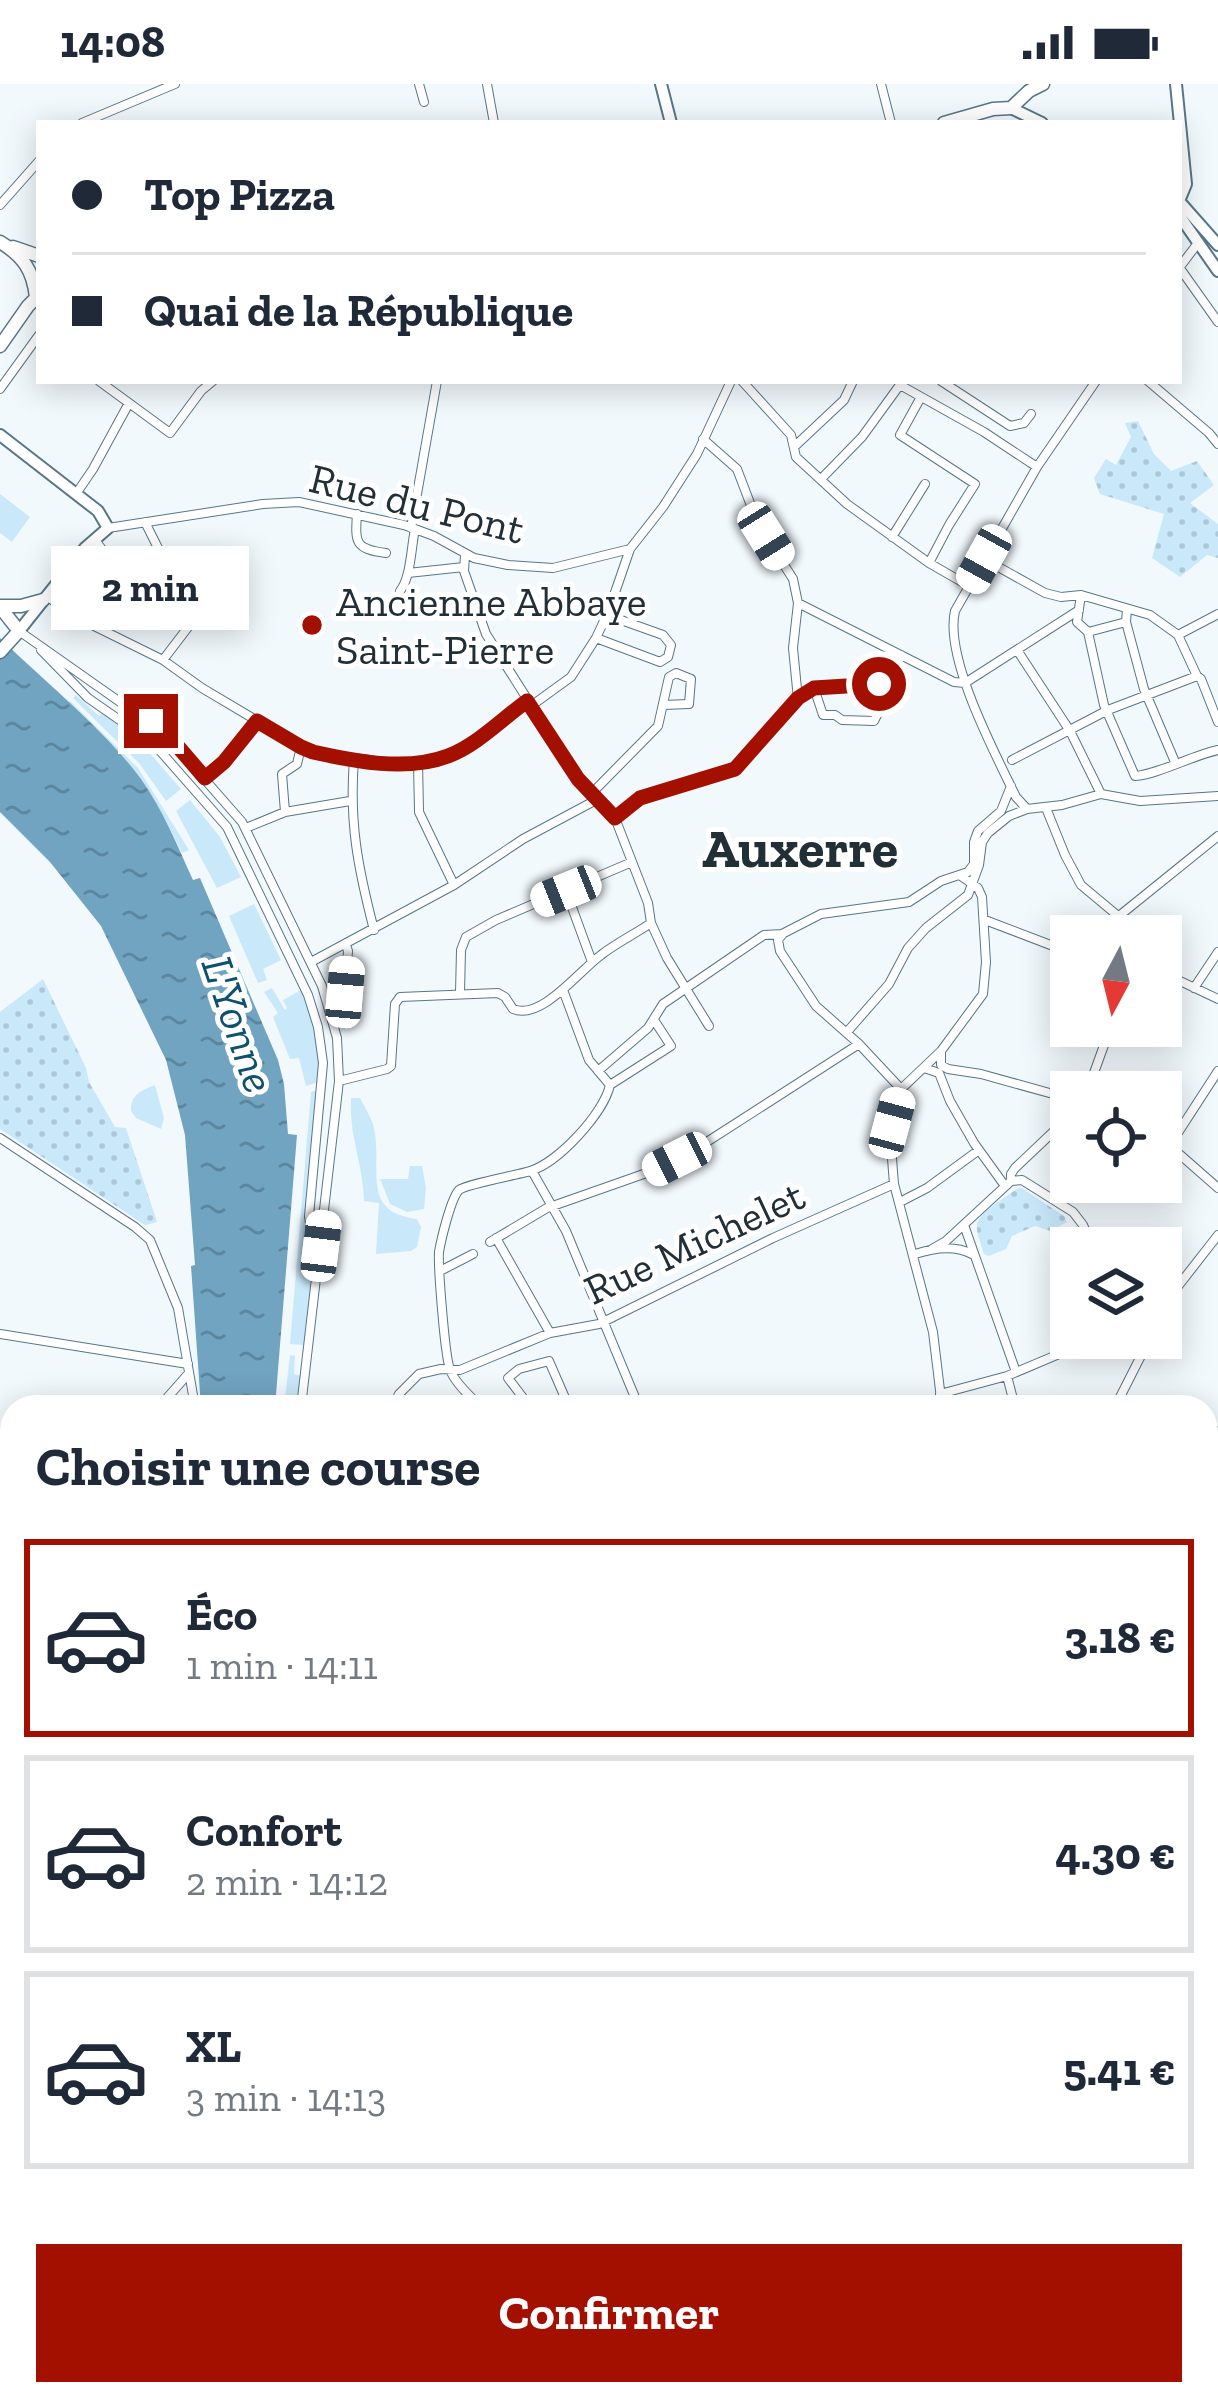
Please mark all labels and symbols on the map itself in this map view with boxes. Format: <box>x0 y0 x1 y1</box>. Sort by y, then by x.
street label: Rue du Pont <box>304 452 530 555</box>
car <box>732 496 800 576</box>
car <box>951 519 1017 599</box>
callout: 2 min <box>52 547 250 631</box>
place label: Ancienne Abbaye Saint-Pierre <box>336 576 646 675</box>
marker: Ancienne Abbaye Saint-Pierre <box>299 612 325 638</box>
route start <box>852 657 906 711</box>
route end <box>124 694 178 748</box>
district label: Auxerre <box>702 816 898 881</box>
car <box>526 861 606 921</box>
north arrow <box>1050 915 1182 1047</box>
water label: L'Yonne <box>190 949 286 1100</box>
car <box>324 955 366 1029</box>
car <box>865 1084 919 1162</box>
car <box>637 1127 717 1191</box>
street label: Rue Michelet <box>576 1169 813 1316</box>
car <box>299 1208 343 1284</box>

